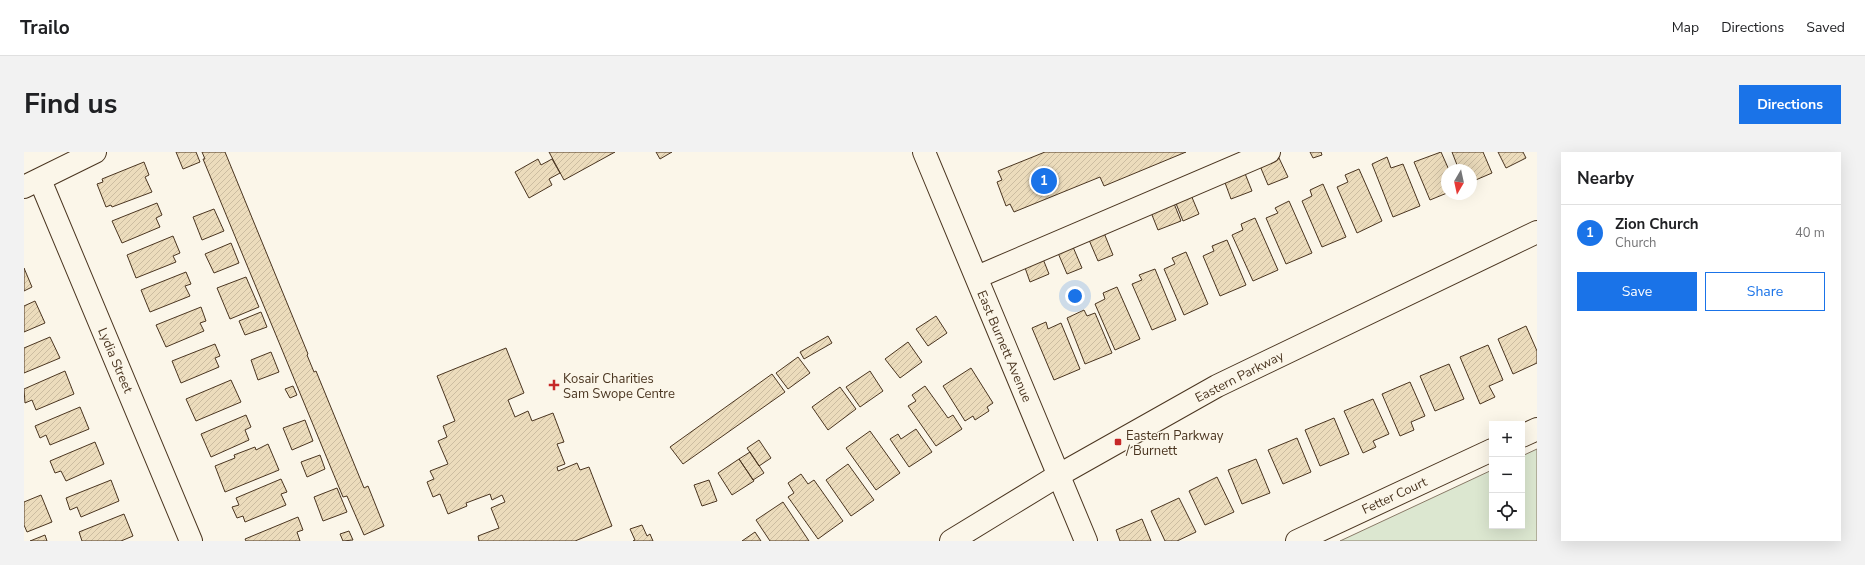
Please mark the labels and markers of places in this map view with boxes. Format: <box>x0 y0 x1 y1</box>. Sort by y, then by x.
pin: 1 <box>1031 166 1057 196</box>
place label: Kosair Charities Sam Swope Centre <box>563 370 675 403</box>
marker: Kosair Charities Sam Swope Centre <box>548 379 560 391</box>
place label: Eastern Parkway / Burnett <box>1125 427 1224 460</box>
marker: Eastern Parkway / Burnett <box>1113 437 1123 447</box>

